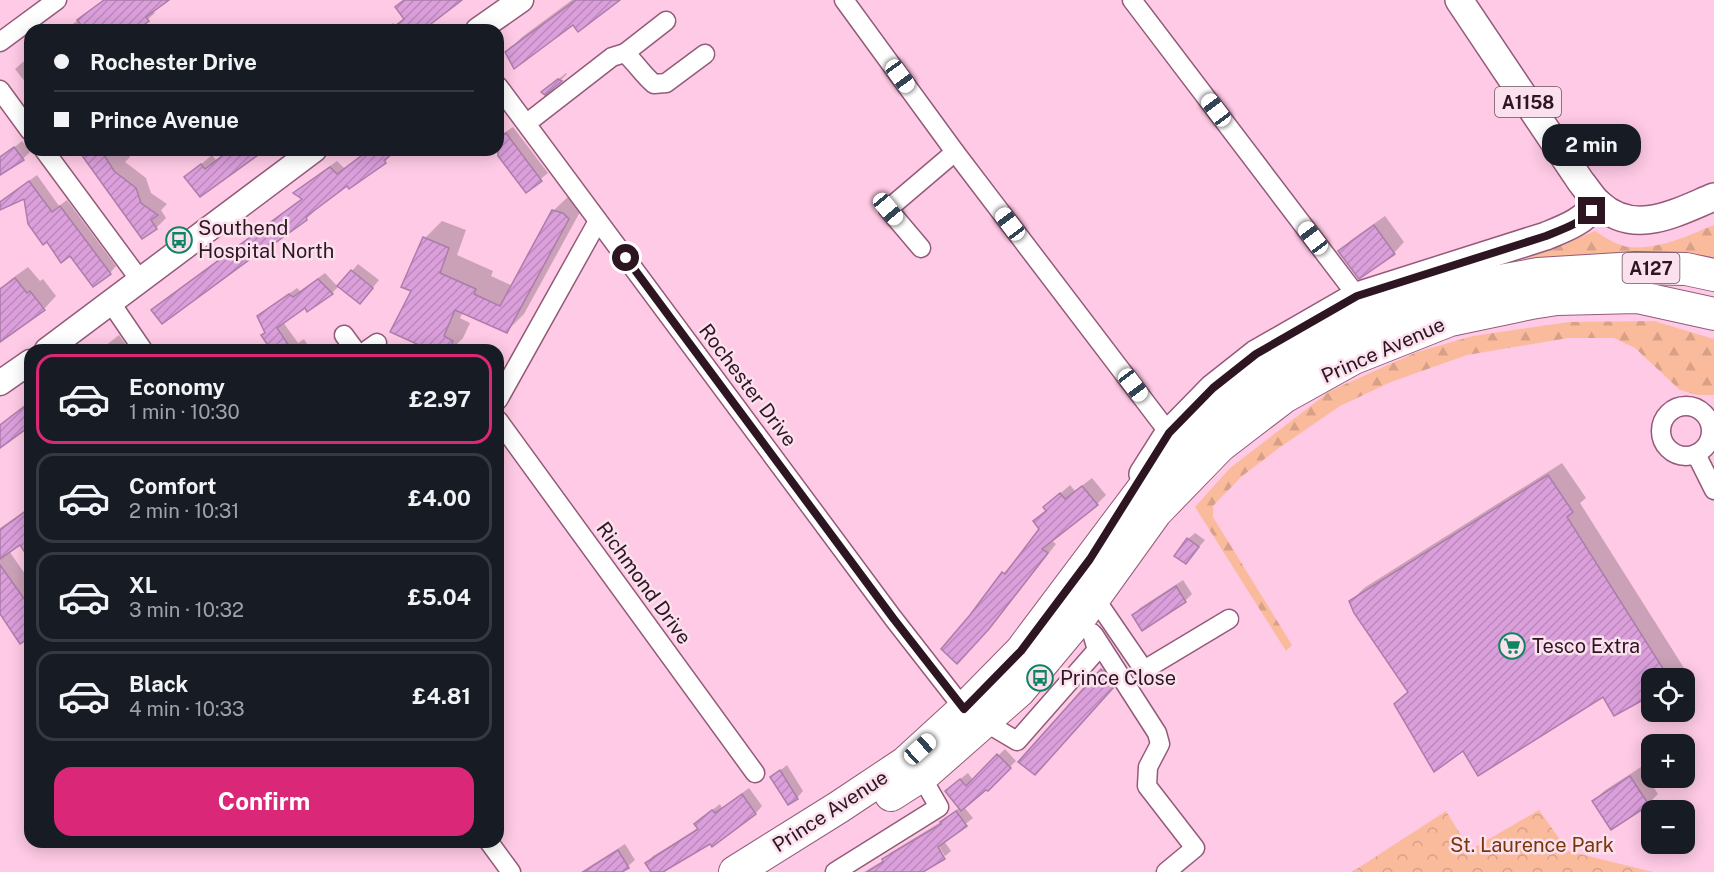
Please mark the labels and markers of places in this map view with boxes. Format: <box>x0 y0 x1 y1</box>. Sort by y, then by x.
place label: Southend Hospital North <box>198 216 334 263</box>
bus stop icon: Southend Hospital North <box>164 225 194 255</box>
supermarket icon: Tesco Extra <box>1497 631 1527 661</box>
place label: Tesco Extra <box>1532 634 1640 658</box>
bus stop icon: Prince Close <box>1025 663 1055 693</box>
place label: Prince Close <box>1060 666 1176 690</box>

